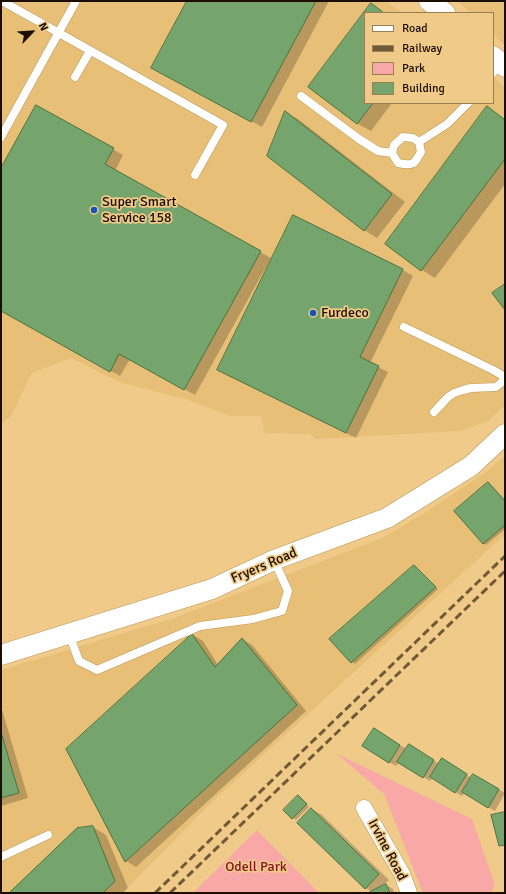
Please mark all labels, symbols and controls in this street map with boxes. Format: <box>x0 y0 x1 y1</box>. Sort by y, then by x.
north arrow <box>12 12 52 52</box>
legend <box>364 12 494 104</box>
text: N <box>36 21 51 33</box>
text: Road <box>402 21 428 36</box>
text: Railway <box>402 41 442 56</box>
text: Park <box>402 61 425 76</box>
text: Building <box>402 81 445 96</box>
place label: Super Smart Service 158 <box>102 194 176 226</box>
marker: Super Smart Service 158 <box>89 205 99 215</box>
place label: Furdeco <box>321 305 369 321</box>
marker: Furdeco <box>308 308 318 318</box>
street label: Fryers Road <box>228 545 300 587</box>
street label: Irvine Road <box>364 816 410 884</box>
park label: Odell Park <box>225 859 287 875</box>

